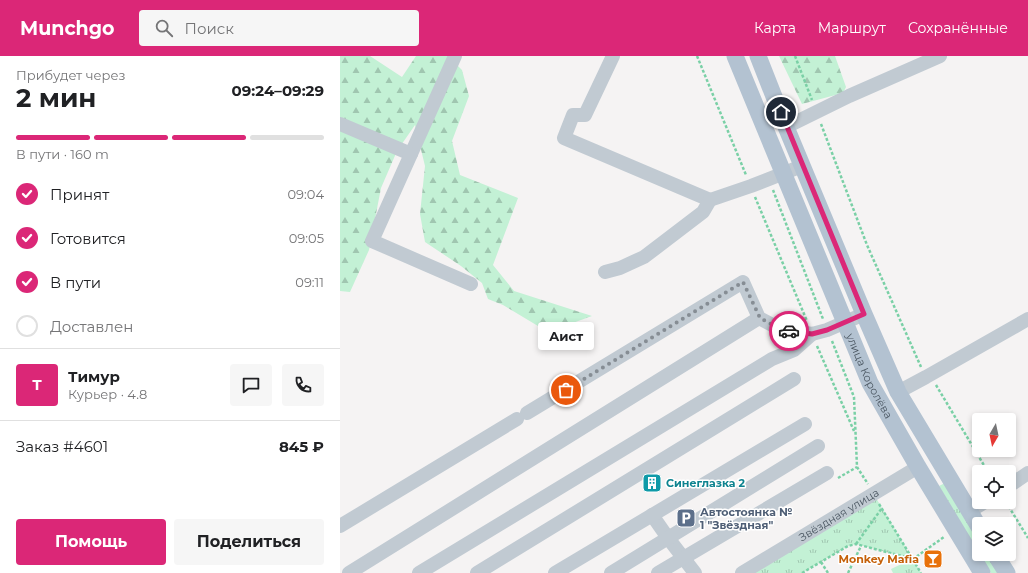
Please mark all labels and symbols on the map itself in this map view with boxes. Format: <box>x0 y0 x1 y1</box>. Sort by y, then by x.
pin <box>764 95 798 129</box>
courier <box>769 311 809 351</box>
callout: Аист <box>538 322 594 350</box>
street label: улица Королёва <box>843 330 896 421</box>
pin <box>549 373 583 407</box>
north arrow <box>972 413 1016 457</box>
building icon: Синеглазка 2 <box>641 472 663 494</box>
place label: Синеглазка 2 <box>666 476 746 490</box>
street label: Звёздная улица <box>796 485 881 544</box>
place label: Автостоянка № 1 "Звёздная" <box>700 505 792 532</box>
parking icon: Автостоянка № 1 "Звёздная" <box>675 507 697 529</box>
bar icon: Monkey Mafia <box>922 548 944 570</box>
place label: Monkey Mafia <box>838 552 919 566</box>

